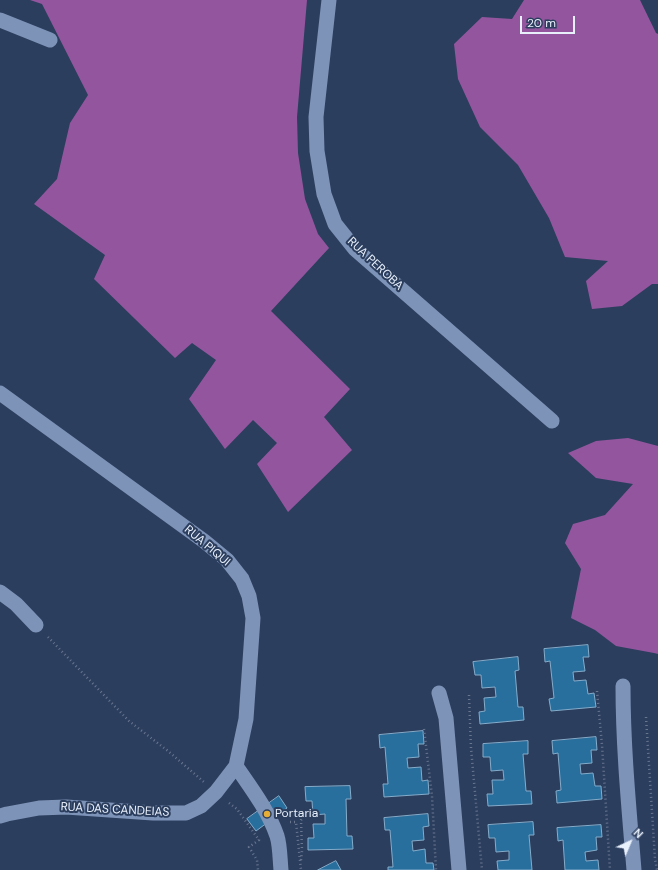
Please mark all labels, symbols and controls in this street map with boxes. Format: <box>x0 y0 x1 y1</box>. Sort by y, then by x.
scale bar <box>522 8 577 34</box>
text: 20 m <box>527 15 556 31</box>
street label: RUA PEROBA <box>344 235 406 293</box>
street label: RUA PIQUI <box>181 523 233 569</box>
street label: RUA DAS CANDEIAS <box>60 800 170 820</box>
place label: Portaria <box>275 807 318 821</box>
marker: Portaria <box>262 809 272 819</box>
north arrow <box>610 822 650 862</box>
text: N <box>631 826 646 841</box>

